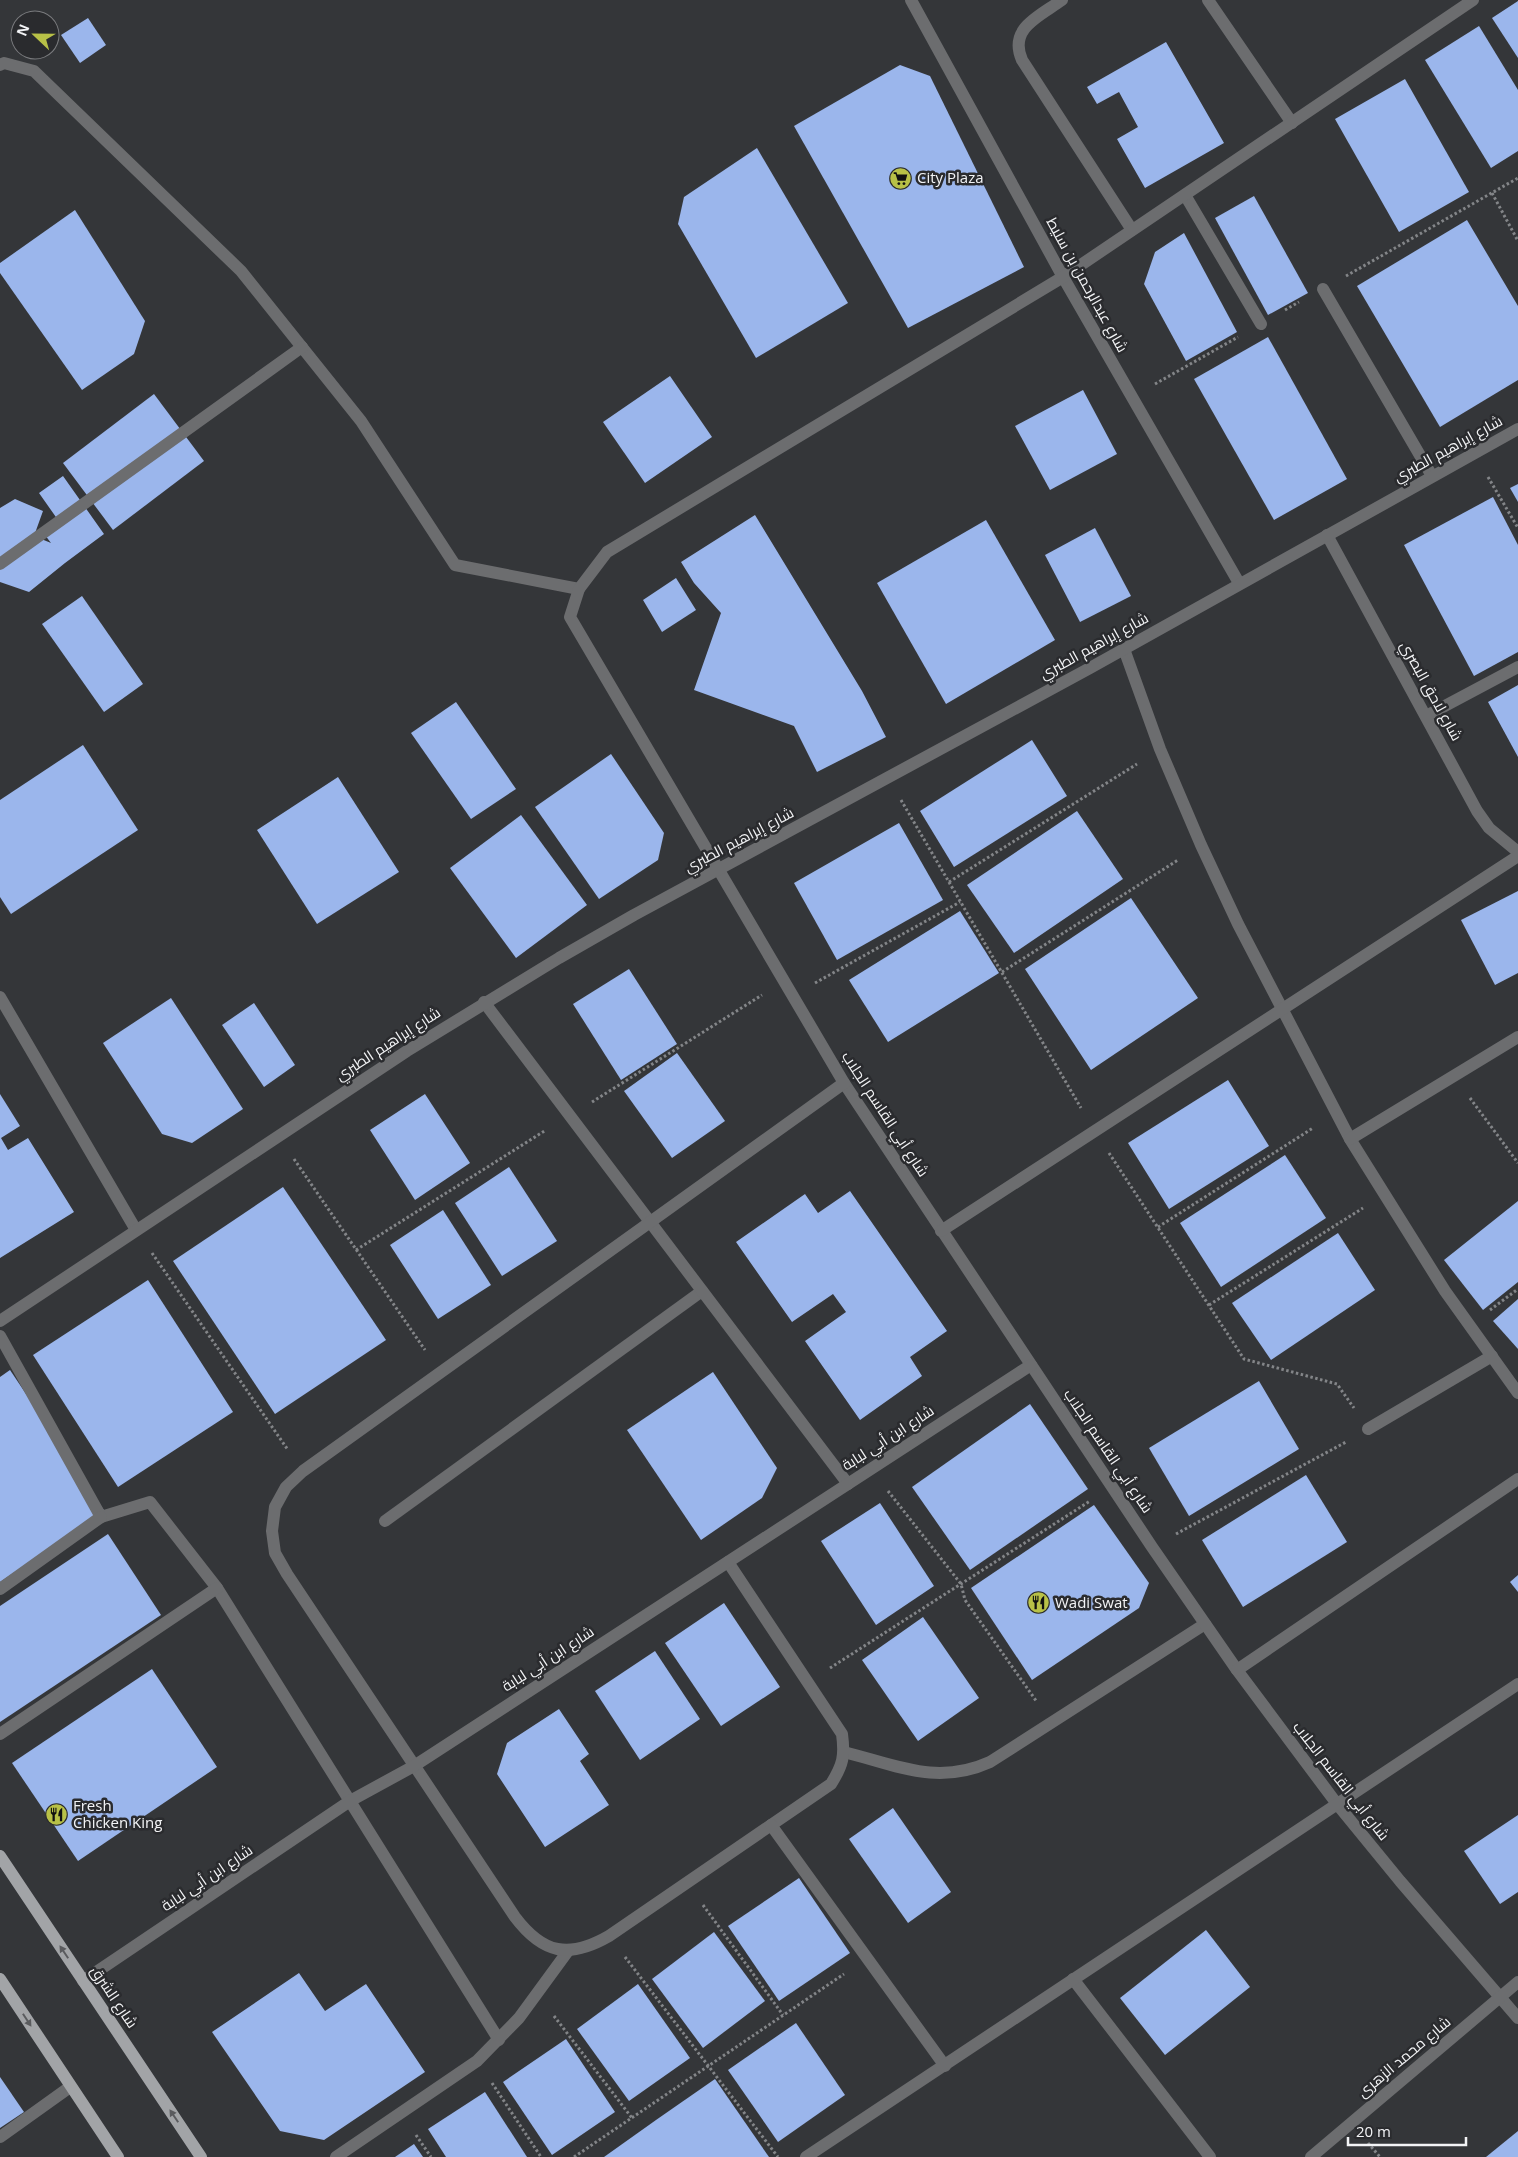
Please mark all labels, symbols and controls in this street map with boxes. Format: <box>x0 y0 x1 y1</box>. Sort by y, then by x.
north arrow <box>10 10 60 60</box>
text: N <box>12 21 33 39</box>
supermarket icon: City Plaza <box>889 166 913 190</box>
place label: City Plaza <box>917 167 984 187</box>
street label: شارع عبدالرحمن بن سليط <box>1041 213 1133 357</box>
street label: شارع إبراهيم الطبري <box>1390 410 1507 489</box>
street label: شارع إبراهيم الطبري <box>1036 607 1153 686</box>
street label: شارع لاحق البصري <box>1394 637 1468 745</box>
street label: شارع إبراهيم الطبري <box>680 802 798 879</box>
street label: شارع إبراهيم الطبري <box>331 1002 445 1087</box>
street label: شارع أبي القاسم الجلاب <box>835 1047 934 1182</box>
street label: شارع أبي القاسم الجلاب <box>1057 1384 1158 1518</box>
street label: شارع ابن أبي لبابة <box>837 1400 939 1477</box>
restaurant icon: Wadi Swat <box>1027 1591 1051 1615</box>
place label: Wadi Swat <box>1055 1592 1128 1612</box>
street label: شارع ابن أبي لبابة <box>497 1621 599 1698</box>
street label: شارع أبي القاسم الجلاب <box>1287 1717 1395 1846</box>
place label: Fresh Chicken King <box>73 1795 162 1832</box>
restaurant icon: Fresh Chicken King <box>45 1803 69 1827</box>
street label: شارع ابن أبي لبابة <box>157 1839 258 1918</box>
one-way arrow <box>59 1945 69 1959</box>
street label: شارع الشرق <box>85 1961 143 2033</box>
street label: شارع محمد الزهرى <box>1352 2011 1456 2103</box>
one-way arrow <box>22 2013 31 2027</box>
one-way arrow <box>169 2110 179 2123</box>
scale bar <box>1348 2114 1466 2146</box>
text: 20 m <box>1356 2121 1391 2141</box>

